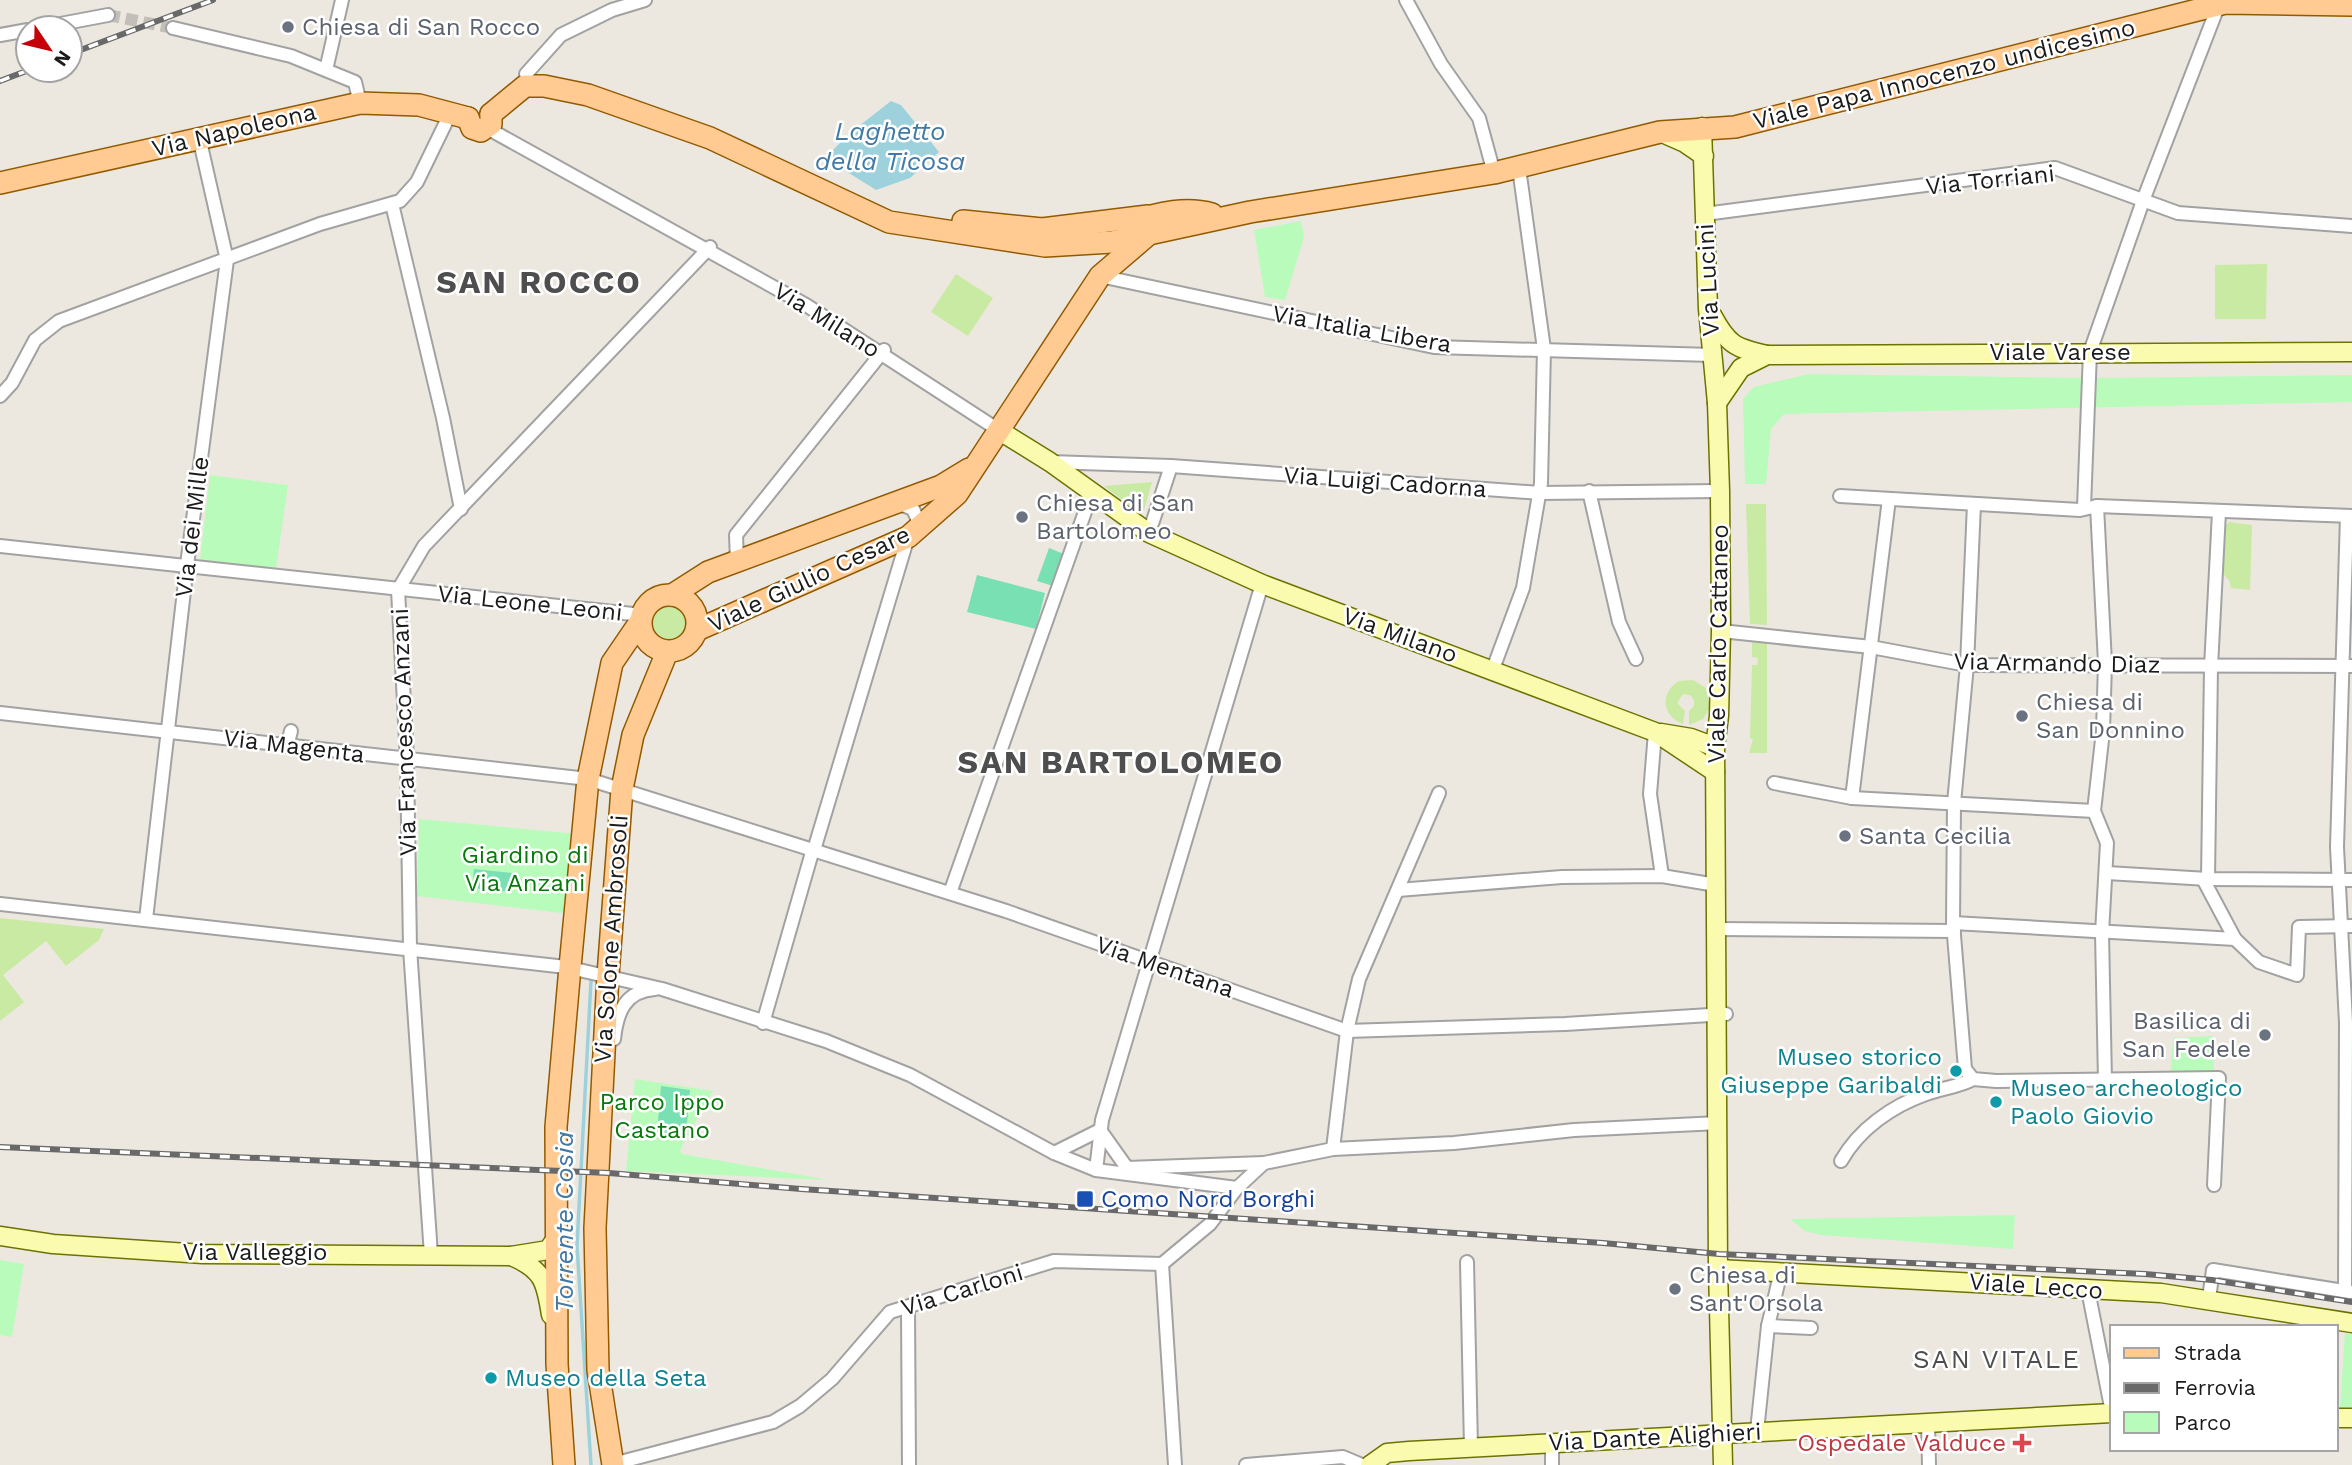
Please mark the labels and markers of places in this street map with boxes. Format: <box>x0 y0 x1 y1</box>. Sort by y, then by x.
place label: Chiesa di San Rocco <box>302 13 540 41</box>
marker: Chiesa di San Rocco <box>280 19 296 35</box>
place label: Chiesa di San Bartolomeo <box>1036 489 1195 545</box>
marker: Chiesa di San Bartolomeo <box>1014 509 1030 525</box>
place label: Chiesa di San Donnino <box>2036 688 2185 744</box>
marker: Chiesa di San Donnino <box>2014 708 2030 724</box>
place label: Santa Cecilia <box>1859 822 2011 850</box>
marker: Santa Cecilia <box>1837 828 1853 844</box>
place label: Basilica di San Fedele <box>2122 1007 2251 1063</box>
marker: Basilica di San Fedele <box>2257 1027 2273 1043</box>
place label: Museo storico Giuseppe Garibaldi <box>1720 1043 1942 1099</box>
marker: Museo storico Giuseppe Garibaldi <box>1948 1063 1964 1079</box>
place label: Museo archeologico Paolo Giovio <box>2010 1074 2242 1130</box>
marker: Museo archeologico Paolo Giovio <box>1988 1094 2004 1110</box>
place label: Como Nord Borghi <box>1101 1185 1315 1213</box>
marker: Como Nord Borghi <box>1075 1189 1095 1209</box>
place label: Chiesa di Sant'Orsola <box>1689 1261 1823 1317</box>
marker: Chiesa di Sant'Orsola <box>1667 1281 1683 1297</box>
place label: Museo della Seta <box>505 1364 707 1392</box>
marker: Museo della Seta <box>483 1370 499 1386</box>
place label: Ospedale Valduce <box>1797 1429 2006 1457</box>
marker: Ospedale Valduce <box>2012 1433 2032 1453</box>

